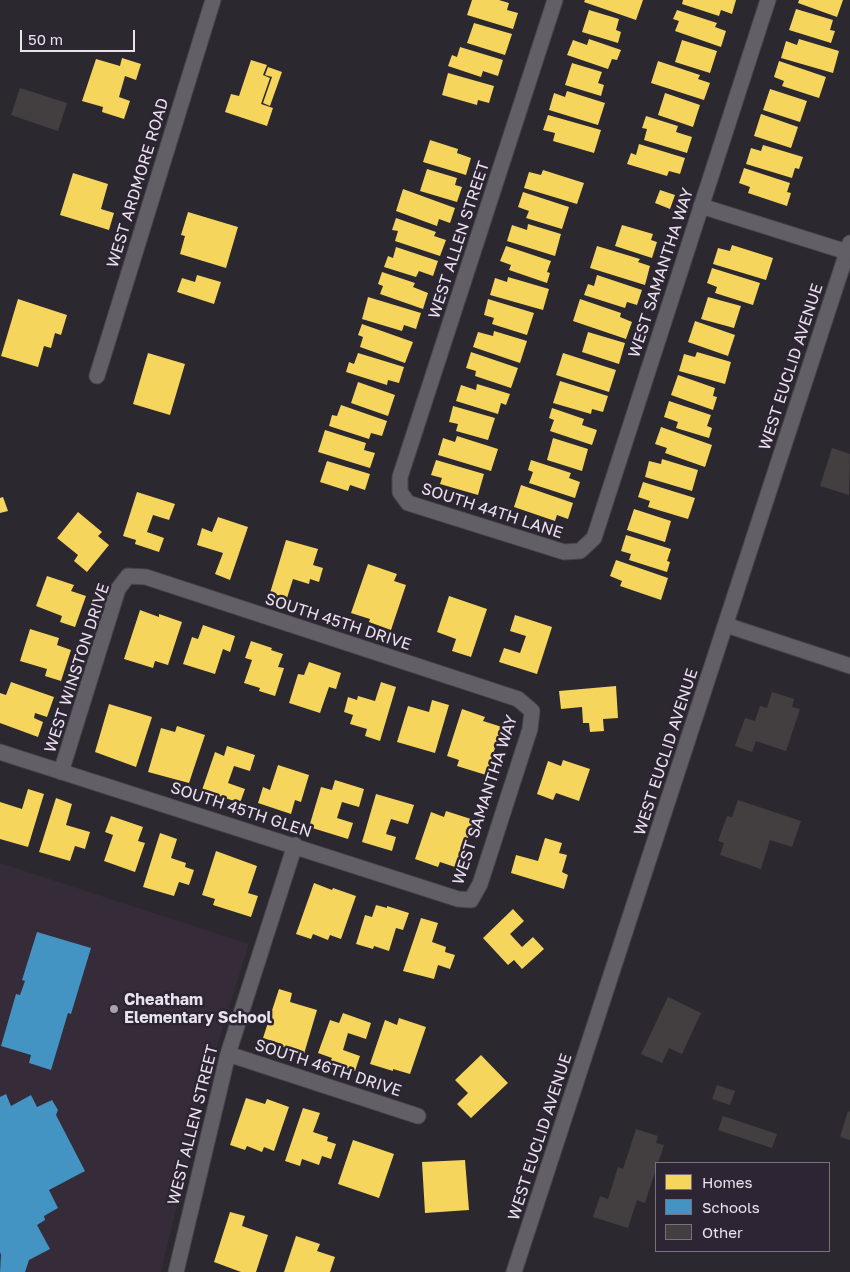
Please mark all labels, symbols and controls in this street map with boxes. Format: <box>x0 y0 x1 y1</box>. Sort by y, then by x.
scale bar <box>22 20 138 52</box>
text: 50 m <box>28 30 63 48</box>
street label: WEST ARDMORE ROAD <box>103 96 173 270</box>
street label: WEST ALLEN STREET <box>424 159 494 321</box>
street label: WEST SAMANTHA WAY <box>625 186 697 360</box>
street label: WEST EUCLID AVENUE <box>755 281 827 453</box>
street label: SOUTH 44TH LANE <box>419 479 565 543</box>
street label: WEST WINSTON DRIVE <box>41 581 113 755</box>
street label: SOUTH 45TH DRIVE <box>262 589 414 655</box>
street label: WEST EUCLID AVENUE <box>630 666 702 838</box>
street label: WEST SAMANTHA WAY <box>449 713 521 887</box>
street label: SOUTH 45TH GLEN <box>168 778 314 842</box>
place label: Cheatham Elementary School <box>124 990 272 1028</box>
marker: Cheatham Elementary School <box>108 1003 120 1015</box>
street label: SOUTH 46TH DRIVE <box>252 1035 404 1101</box>
street label: WEST ALLEN STREET <box>164 1043 222 1207</box>
street label: WEST EUCLID AVENUE <box>504 1051 576 1223</box>
legend <box>655 1162 830 1252</box>
text: Homes <box>702 1173 752 1191</box>
text: Schools <box>702 1198 760 1216</box>
text: Other <box>702 1223 743 1241</box>

